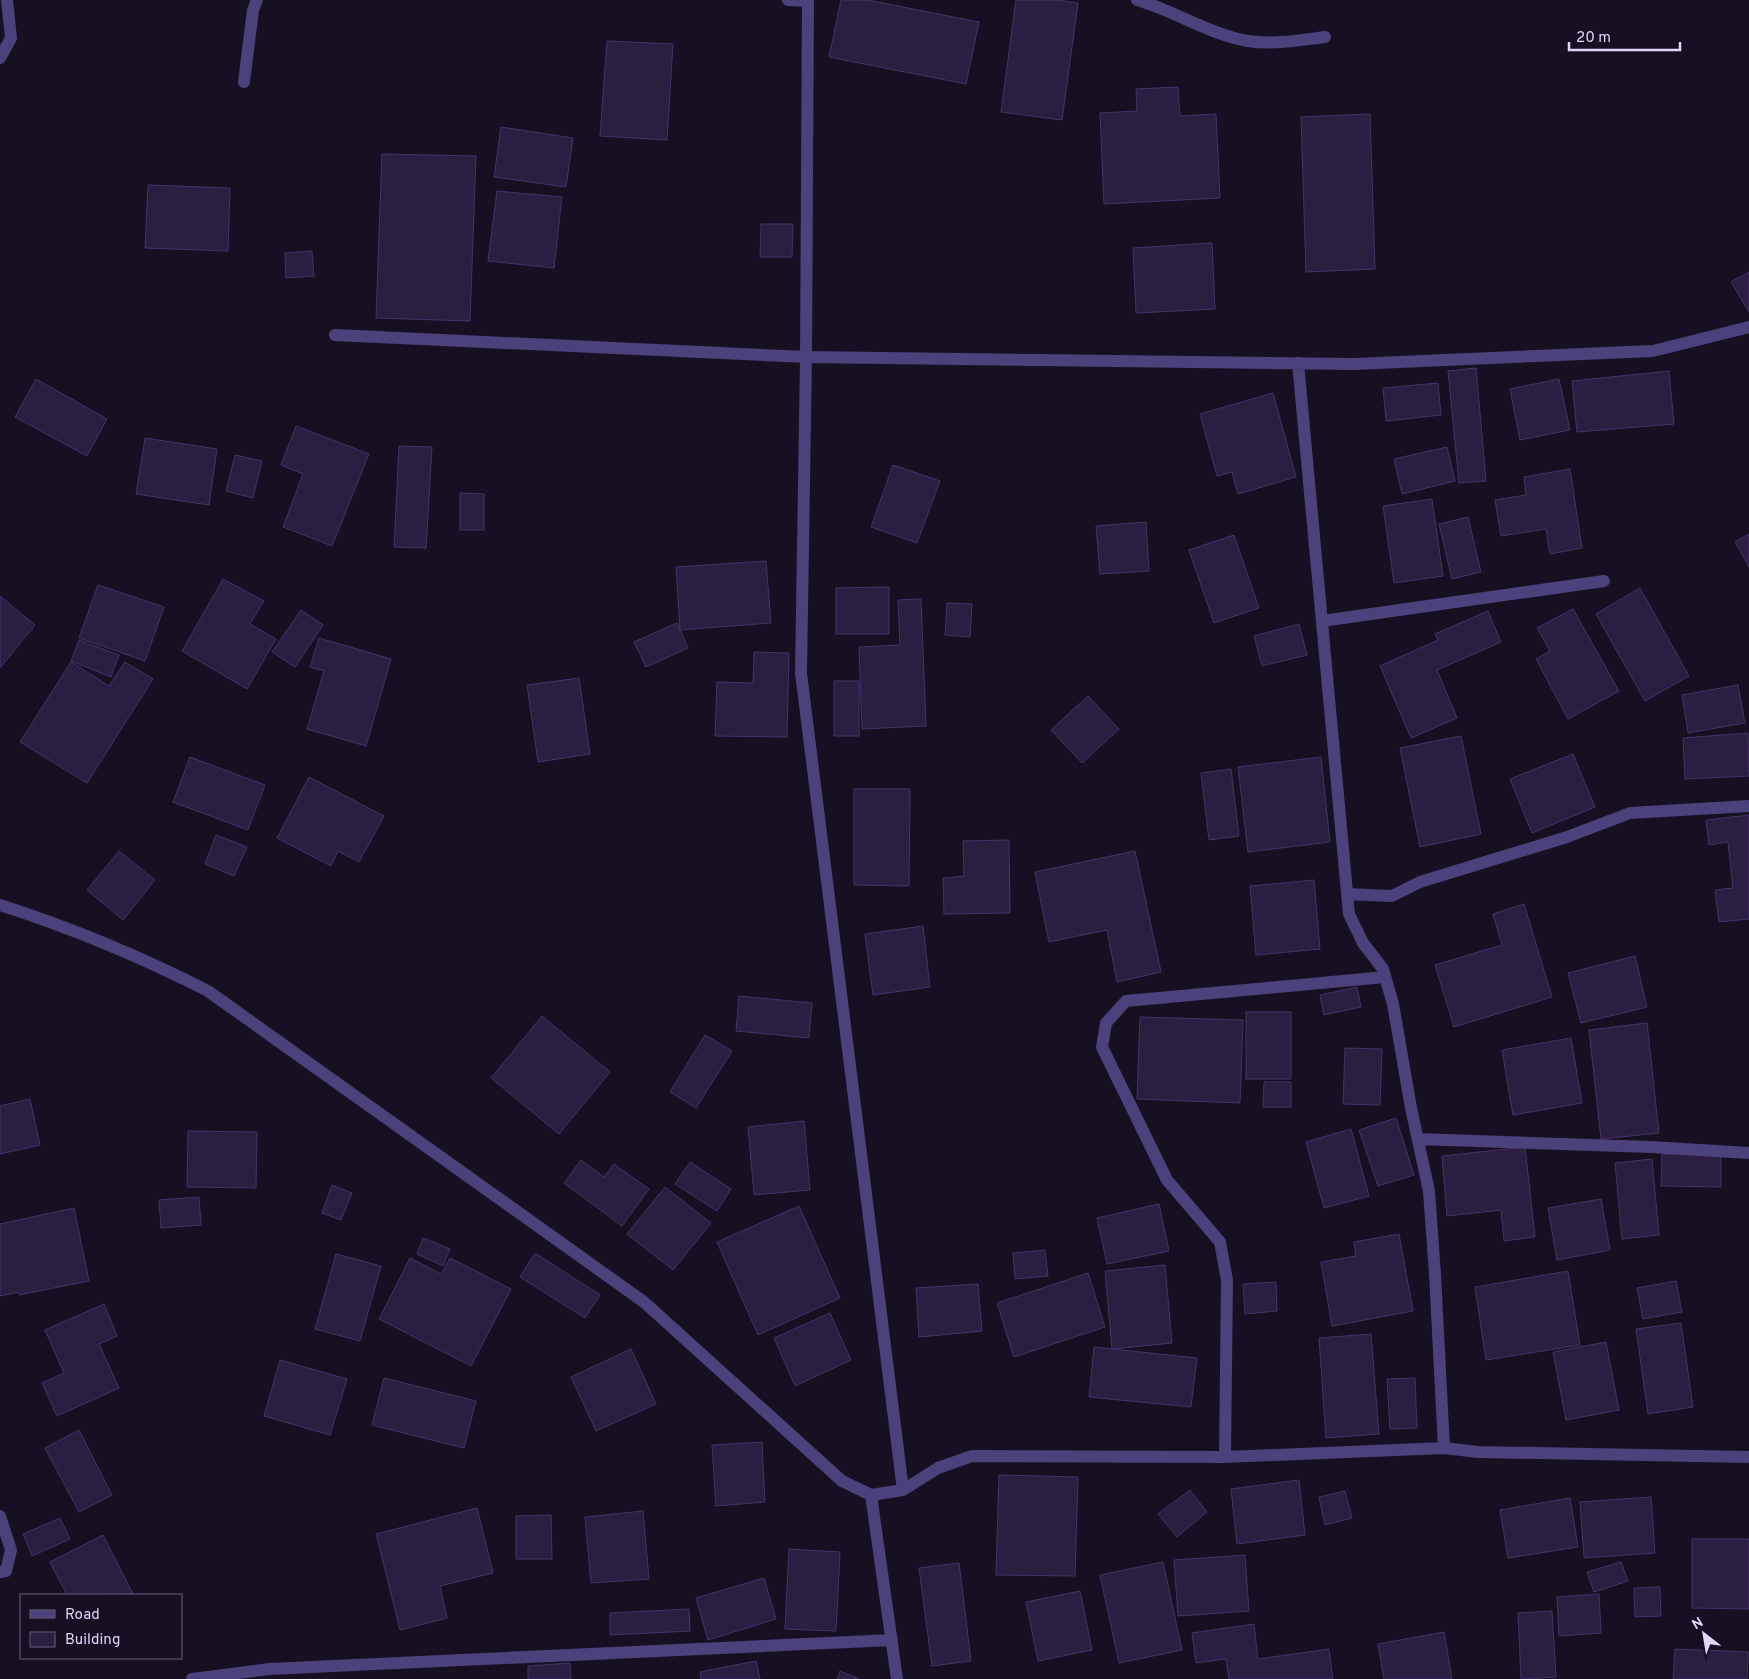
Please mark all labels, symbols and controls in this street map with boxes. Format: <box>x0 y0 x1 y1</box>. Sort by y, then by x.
scale bar <box>1569 20 1680 52</box>
text: 20 m <box>1576 29 1611 48</box>
legend <box>20 1594 182 1659</box>
text: Road <box>65 1606 100 1625</box>
north arrow <box>1679 1609 1729 1659</box>
text: N <box>1689 1614 1707 1634</box>
text: Building <box>65 1631 120 1650</box>

